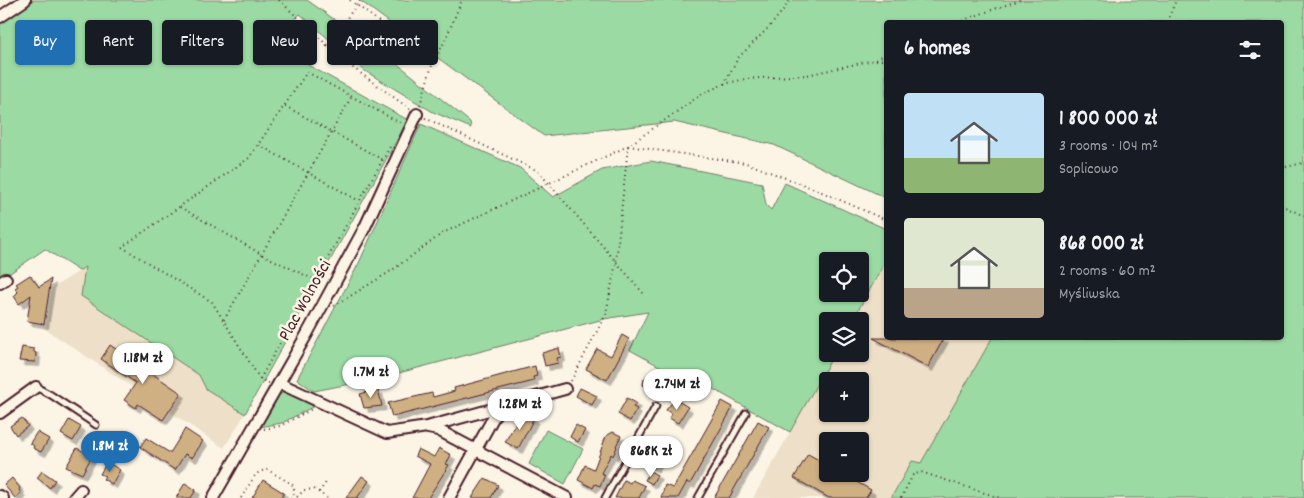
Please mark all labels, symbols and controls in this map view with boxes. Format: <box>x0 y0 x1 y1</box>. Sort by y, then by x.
chip: Buy <box>15 20 75 65</box>
chip: Rent <box>85 20 152 65</box>
chip: Filters <box>162 20 243 65</box>
chip: New <box>253 20 317 65</box>
chip: Apartment <box>327 20 438 65</box>
text: 6 homes <box>904 35 971 65</box>
icon: filters <box>1236 36 1264 64</box>
text: 1 800 000 zł <box>1059 105 1157 135</box>
icon: home <box>944 113 1004 173</box>
text: 3 rooms · 104 m² <box>1059 135 1158 158</box>
text: Soplicowo <box>1059 158 1118 181</box>
text: 868 000 zł <box>1059 230 1143 260</box>
icon: home <box>944 238 1004 298</box>
map controls <box>819 252 869 482</box>
button: locate <box>819 252 869 302</box>
street label: Plac Wolności <box>273 256 339 346</box>
text: 2 rooms · 60 m² <box>1059 260 1156 283</box>
text: Myśliwska <box>1059 283 1120 306</box>
button: layers <box>819 312 869 362</box>
pin: 1.18M zł <box>91 342 195 385</box>
text: 1.18M zł <box>123 347 163 370</box>
pin: 1.7M zł <box>325 356 417 399</box>
text: 1.7M zł <box>353 361 389 384</box>
pin: 2.74M zł <box>625 368 729 411</box>
button: + <box>819 372 869 422</box>
text: 2.74M zł <box>654 373 700 396</box>
pin: 1.28M zł <box>468 388 572 431</box>
text: 1.28M zł <box>499 393 541 416</box>
pin: 1.8M zł <box>64 430 156 473</box>
button: − <box>819 432 869 482</box>
text: 1.8M zł <box>92 435 128 458</box>
pin: 868K zł <box>605 436 697 478</box>
text: 868K zł <box>630 440 672 463</box>

